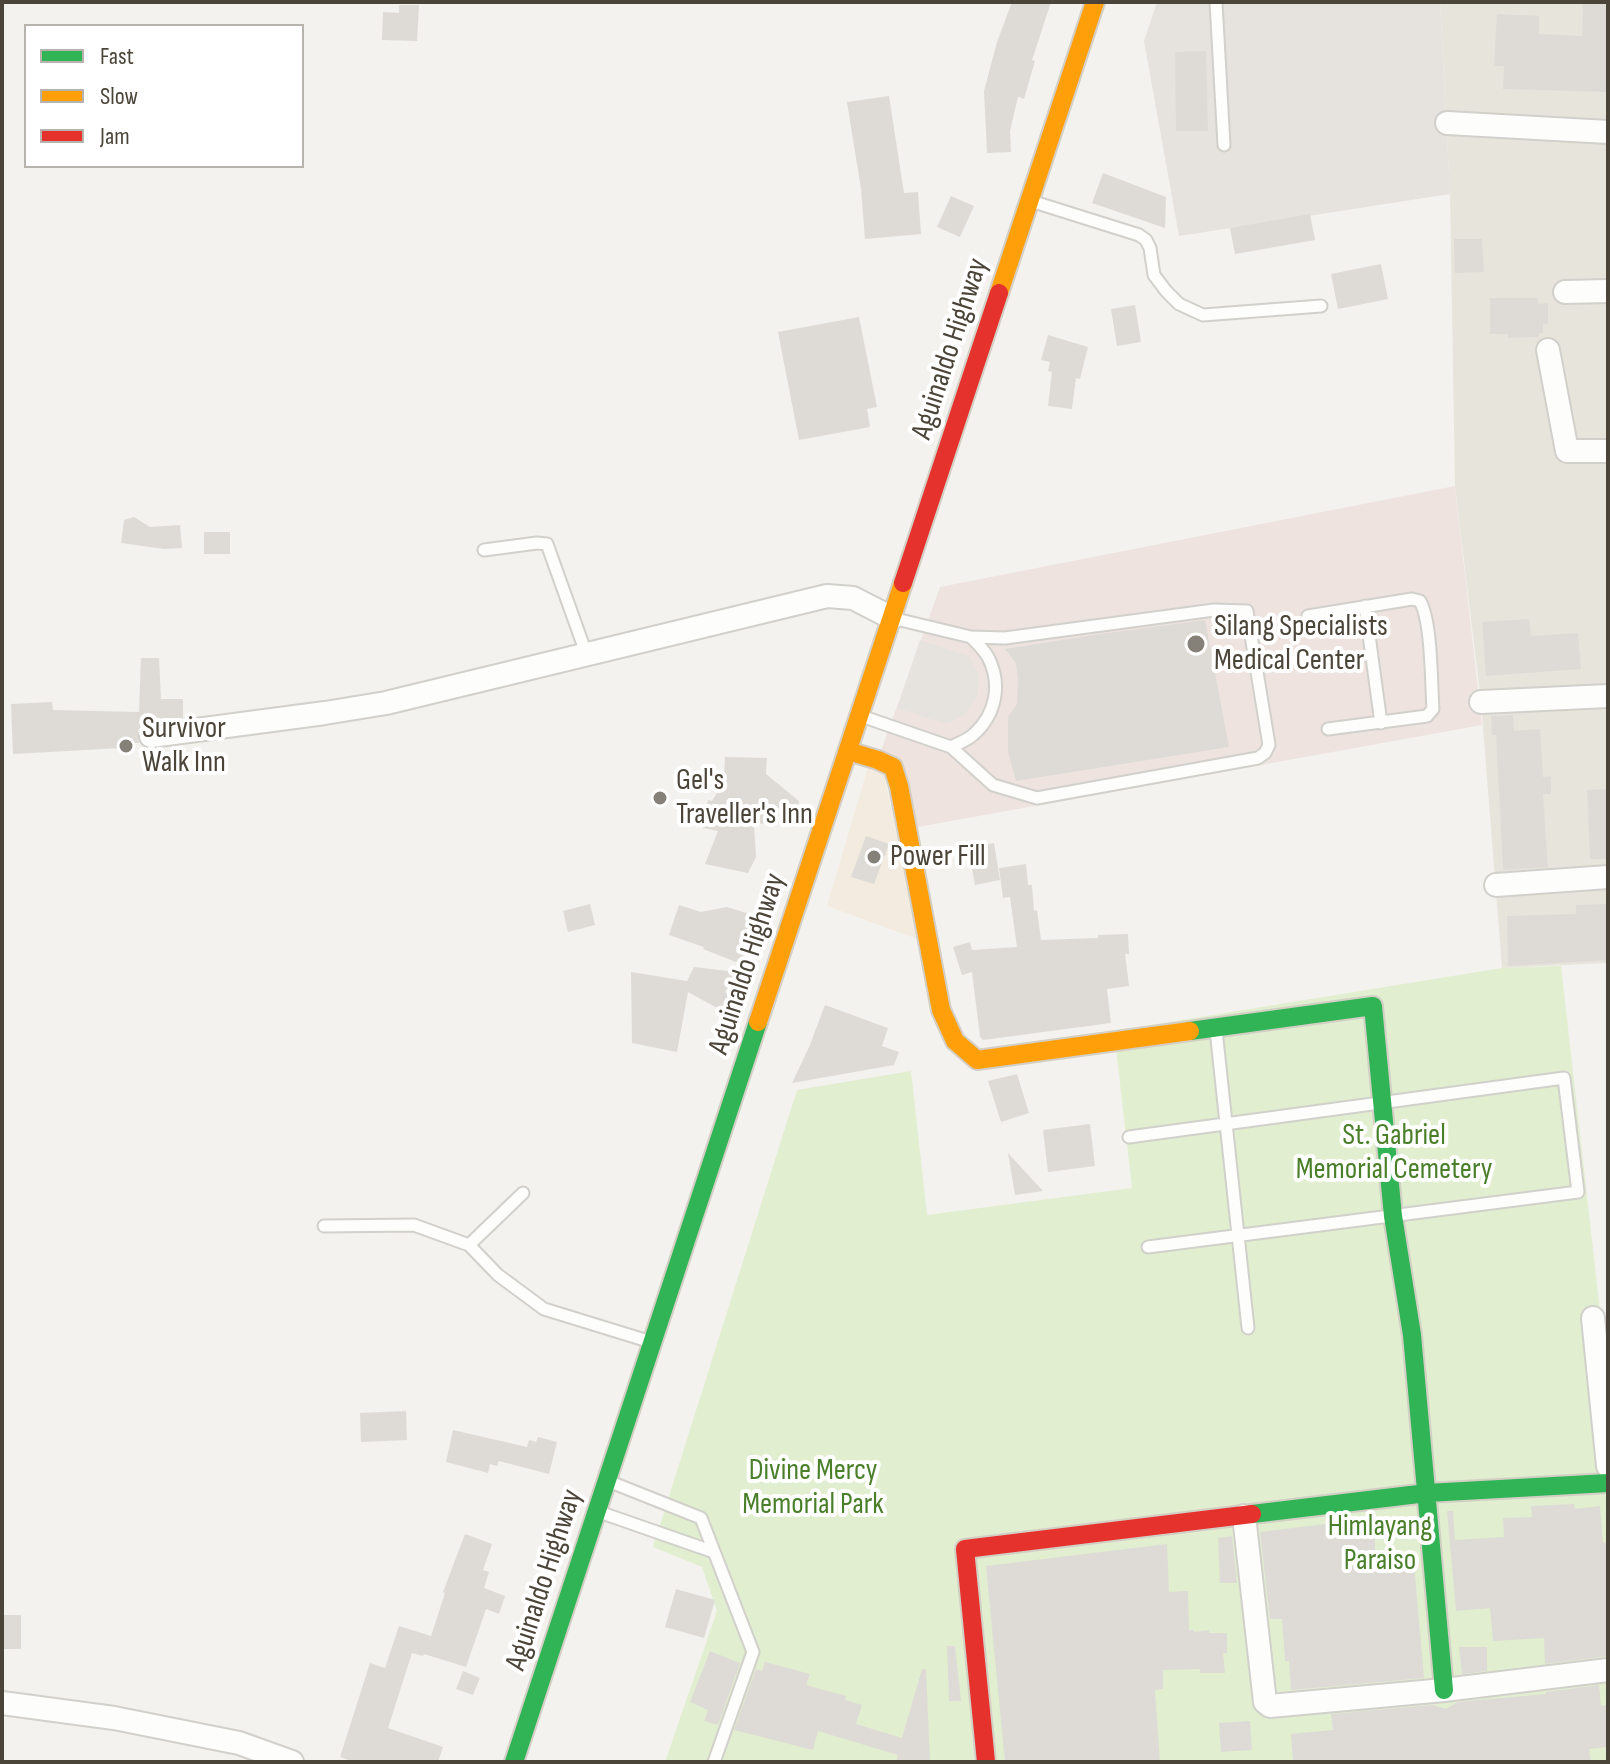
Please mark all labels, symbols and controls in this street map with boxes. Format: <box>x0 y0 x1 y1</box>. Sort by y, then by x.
legend <box>24 24 304 168</box>
text: Fast <box>100 42 134 71</box>
text: Slow <box>100 82 138 111</box>
text: Jam <box>100 122 130 151</box>
street label: Aguinaldo Highway <box>905 254 997 444</box>
place label: Silang Specialists Medical Center <box>1214 609 1388 680</box>
marker: Silang Specialists Medical Center <box>1185 633 1207 655</box>
place label: Survivor Walk Inn <box>142 711 226 782</box>
marker: Survivor Walk Inn <box>117 737 135 755</box>
place label: Gel's Traveller's Inn <box>676 763 813 834</box>
marker: Gel's Traveller's Inn <box>651 789 669 807</box>
place label: Power Fill <box>890 839 986 875</box>
marker: Power Fill <box>865 848 883 866</box>
street label: Aguinaldo Highway <box>702 869 794 1059</box>
park label: St. Gabriel Memorial Cemetery <box>1296 1118 1492 1188</box>
park label: Divine Mercy Memorial Park <box>742 1453 884 1524</box>
street label: Aguinaldo Highway <box>499 1485 591 1675</box>
park label: Himlayang Paraiso <box>1328 1509 1432 1580</box>

